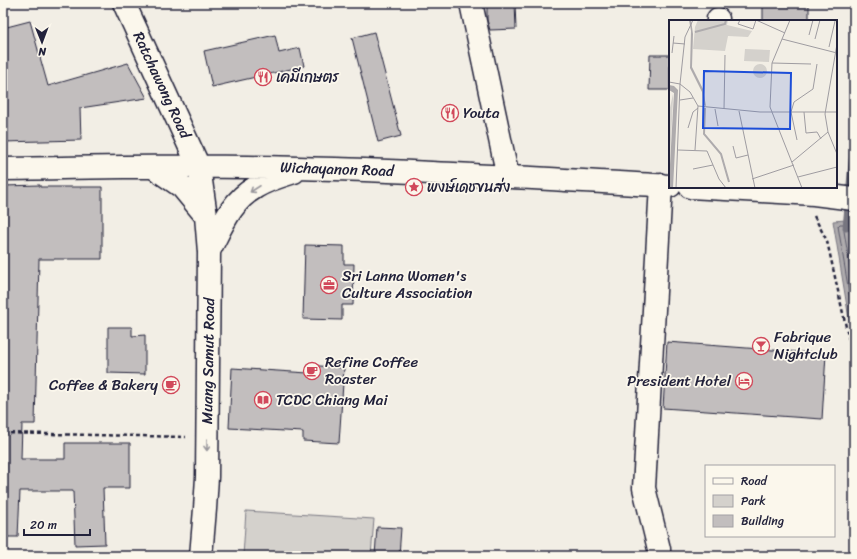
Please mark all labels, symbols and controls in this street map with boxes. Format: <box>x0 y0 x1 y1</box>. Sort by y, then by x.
inset map <box>669 20 837 188</box>
north arrow <box>22 22 62 62</box>
street label: Ratchawong Road <box>126 27 199 144</box>
text: N <box>38 42 47 61</box>
place label: เคมีเกษตร <box>276 64 340 90</box>
restaurant icon: เคมีเกษตร <box>253 67 273 87</box>
place label: Youta <box>463 100 500 126</box>
restaurant icon: Youta <box>440 103 460 123</box>
street label: Wichayanon Road <box>280 154 395 184</box>
place label: พงษ์เดชขนส่ง <box>427 174 510 200</box>
place icon: พงษ์เดชขนส่ง <box>404 177 424 197</box>
one-way arrow <box>249 184 260 193</box>
place label: Sri Lanna Women's Culture Association <box>342 263 472 306</box>
office icon: Sri Lanna Women's Culture Association <box>319 275 339 295</box>
street label: Muang Samut Road <box>194 297 222 424</box>
place label: Fabrique Nightclub <box>774 324 838 367</box>
bar icon: Fabrique Nightclub <box>751 336 771 356</box>
place label: Refine Coffee Roaster <box>325 349 418 392</box>
cafe icon: Refine Coffee Roaster <box>302 361 322 381</box>
place label: President Hotel <box>627 368 732 394</box>
hotel icon: President Hotel <box>734 371 754 391</box>
place label: Coffee & Bakery <box>49 372 158 398</box>
cafe icon: Coffee & Bakery <box>161 375 181 395</box>
place label: TCDC Chiang Mai <box>276 387 388 413</box>
library icon: TCDC Chiang Mai <box>253 390 273 410</box>
one-way arrow <box>203 438 211 451</box>
legend <box>705 465 835 537</box>
text: Road <box>741 470 768 492</box>
text: Park <box>741 490 766 512</box>
text: Building <box>741 510 784 532</box>
scale bar <box>24 511 90 537</box>
text: 20 m <box>30 514 57 536</box>

